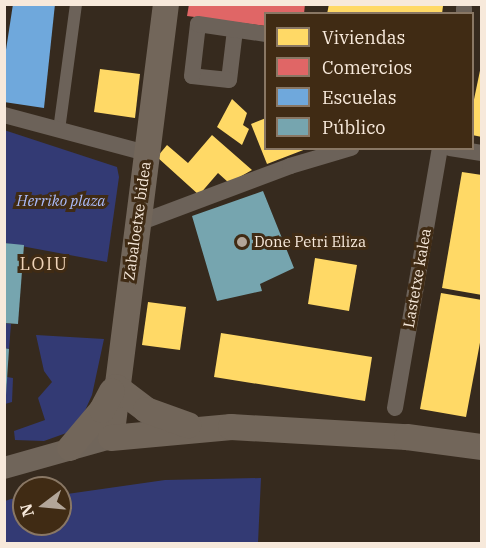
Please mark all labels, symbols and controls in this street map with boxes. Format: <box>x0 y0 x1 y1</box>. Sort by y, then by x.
legend <box>264 12 474 150</box>
text: Viviendas <box>322 26 405 49</box>
text: Comercios <box>322 56 412 79</box>
text: Escuelas <box>322 86 396 109</box>
text: Público <box>322 116 386 139</box>
street label: Zabaloetxe bidea <box>120 160 154 282</box>
park label: Herriko plaza <box>17 192 105 210</box>
street label: Lastetxe kalea <box>399 227 435 329</box>
place label: Done Petri Eliza <box>254 233 366 251</box>
marker: Done Petri Eliza <box>235 235 249 249</box>
district label: LOIU <box>20 253 68 275</box>
north arrow <box>12 476 72 536</box>
text: N <box>15 502 38 519</box>

